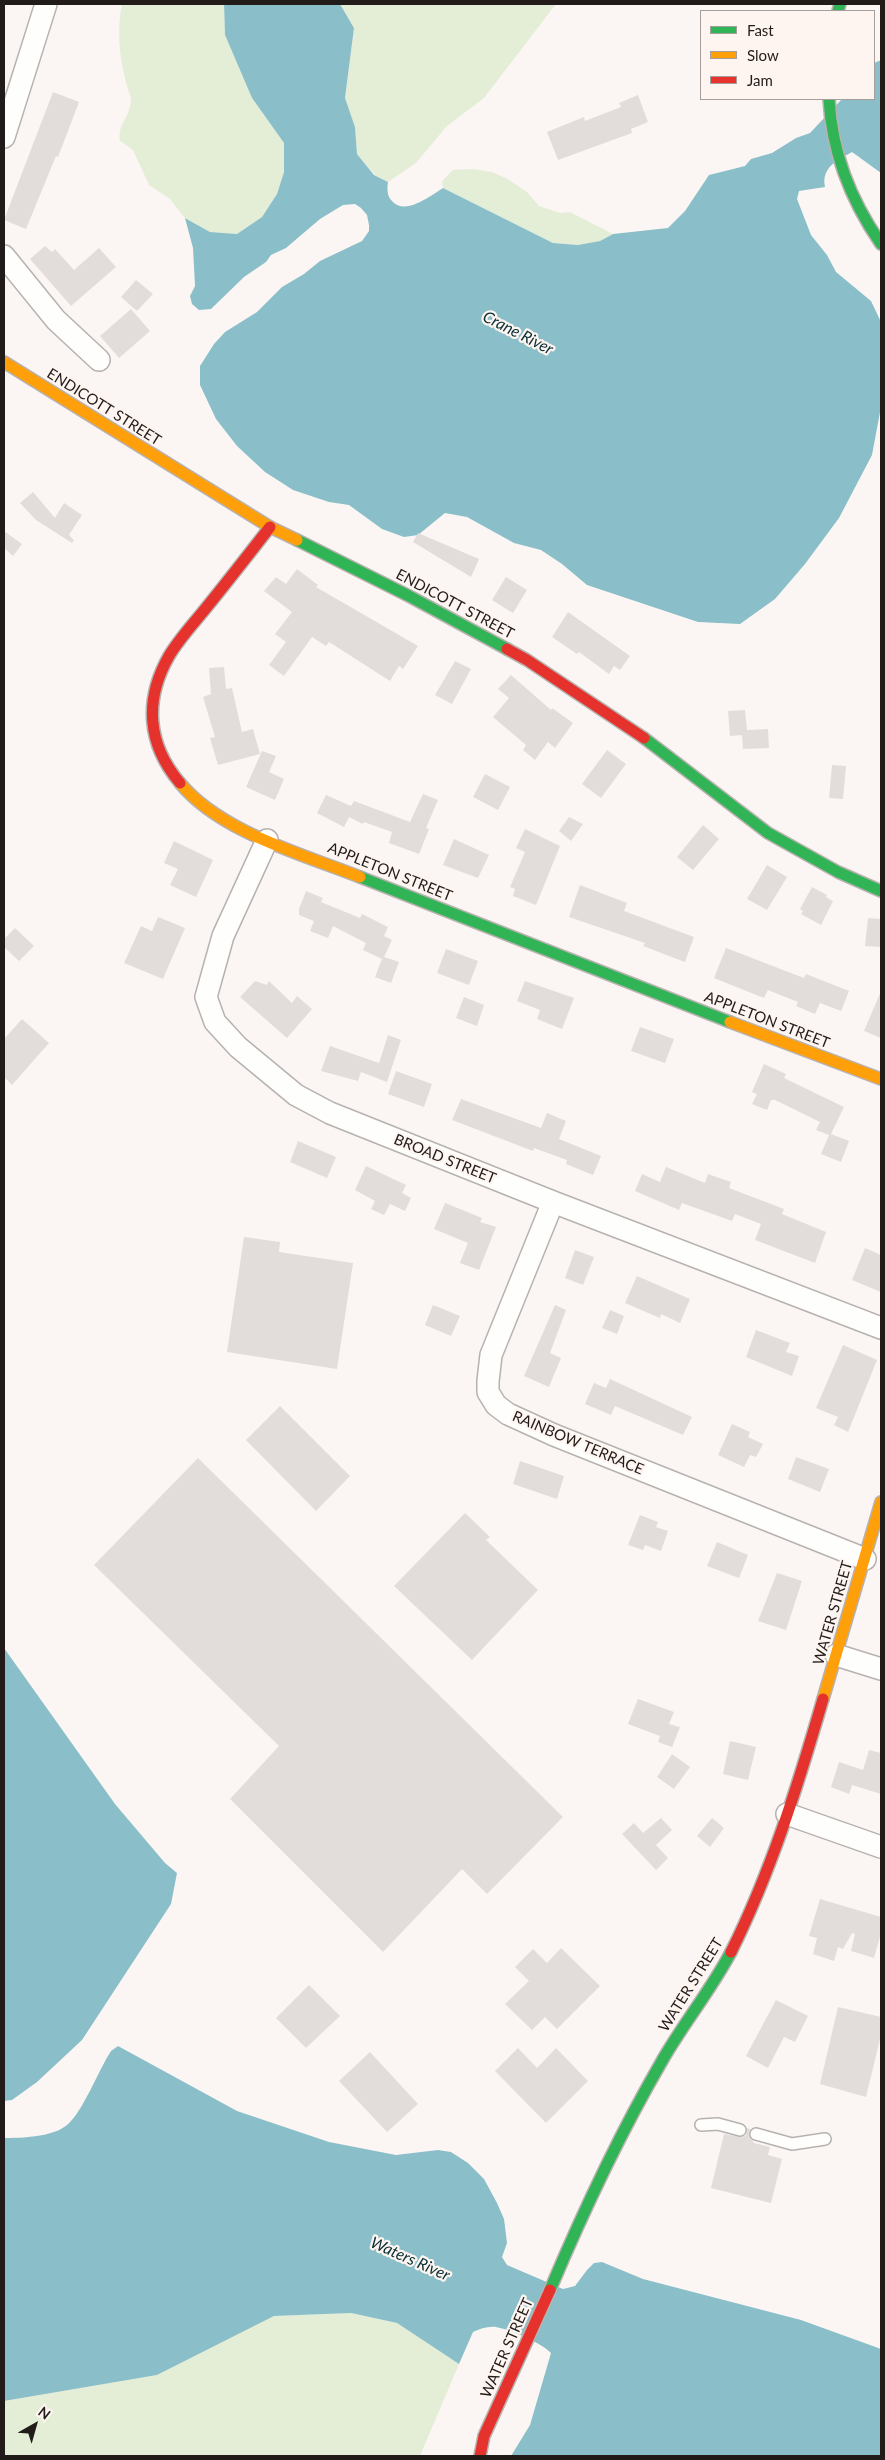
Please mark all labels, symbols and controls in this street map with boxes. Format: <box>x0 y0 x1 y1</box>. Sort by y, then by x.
legend <box>700 10 875 100</box>
text: Fast <box>747 21 774 39</box>
text: Slow <box>747 46 779 64</box>
text: Jam <box>747 71 773 89</box>
water label: Crane River <box>480 307 556 359</box>
street label: ENDICOTT STREET <box>44 365 164 449</box>
street label: ENDICOTT STREET <box>393 565 517 643</box>
street label: APPLETON STREET <box>325 839 455 905</box>
street label: APPLETON STREET <box>702 988 832 1052</box>
street label: BROAD STREET <box>391 1130 499 1188</box>
street label: RAINBOW TERRACE <box>510 1407 646 1479</box>
street label: WATER STREET <box>810 1559 856 1667</box>
street label: WATER STREET <box>655 1935 727 2035</box>
water label: Waters River <box>367 2233 453 2285</box>
street label: WATER STREET <box>477 2295 537 2401</box>
north arrow <box>10 2400 60 2450</box>
text: N <box>35 2403 54 2423</box>

